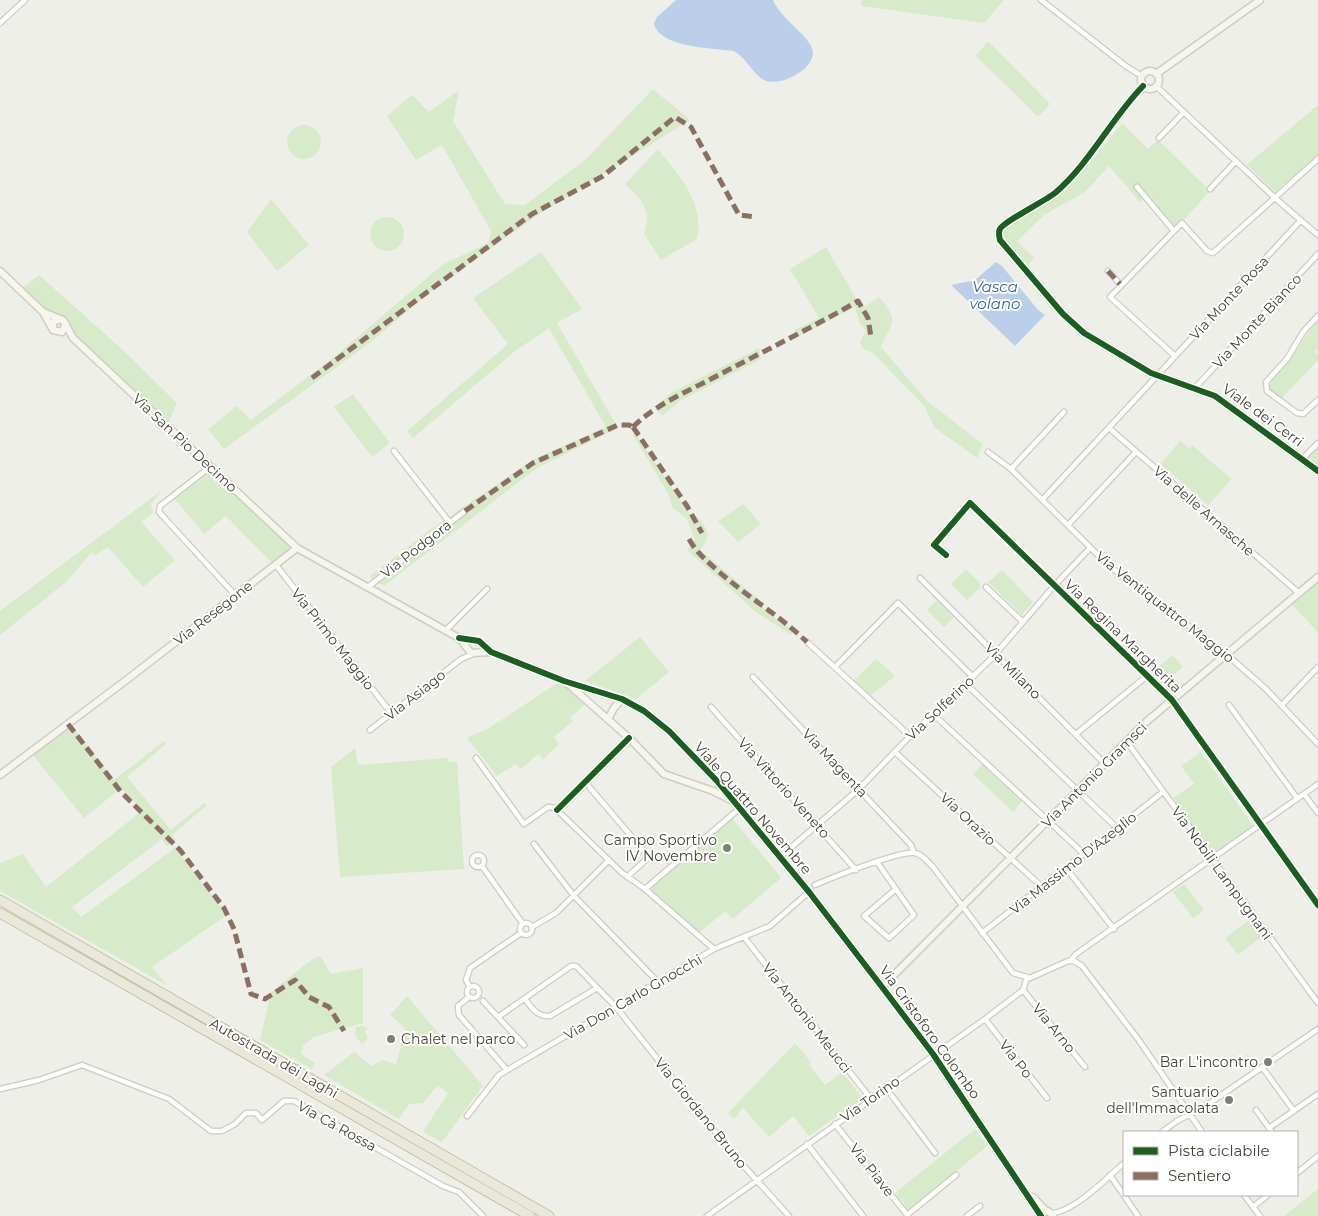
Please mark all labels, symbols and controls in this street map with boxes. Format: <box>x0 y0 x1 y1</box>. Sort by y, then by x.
street label: Via Monte Rosa <box>1185 252 1273 344</box>
street label: Via Monte Bianco <box>1208 270 1306 372</box>
water label: Vasca volano <box>969 277 1021 313</box>
street label: Viale dei Cerri <box>1219 380 1307 450</box>
street label: Via San Pio Decimo <box>129 390 241 496</box>
street label: Via delle Arnasche <box>1150 462 1258 560</box>
street label: Via Podgora <box>377 516 455 582</box>
street label: Via Ventiquattro Maggio <box>1092 547 1238 667</box>
street label: Via Regina Margherita <box>1061 575 1185 697</box>
street label: Via Resegone <box>170 577 256 649</box>
street label: Via Primo Maggio <box>287 584 379 694</box>
street label: Via Milano <box>981 639 1045 703</box>
street label: Via Asiago <box>381 665 449 724</box>
street label: Via Solferino <box>902 672 978 744</box>
street label: Via Antonio Gramsci <box>1037 718 1151 832</box>
street label: Via Magenta <box>798 725 872 801</box>
street label: Via Vittorio Veneto <box>734 734 834 842</box>
street label: Viale Quattro Novembre <box>690 738 816 878</box>
street label: Via Orazio <box>936 789 1000 850</box>
street label: Via Nobili Lampugnani <box>1168 803 1276 943</box>
street label: Via Massimo D'Azeglio <box>1006 808 1140 918</box>
place label: Campo Sportivo IV Novembre <box>604 831 717 865</box>
marker: Campo Sportivo IV Novembre <box>721 842 733 854</box>
street label: Via Don Carlo Gnocchi <box>561 950 705 1044</box>
street label: Via Antonio Meucci <box>758 959 856 1077</box>
street label: Via Cristoforo Colombo <box>875 962 985 1103</box>
street label: Via Arno <box>1028 999 1080 1057</box>
street label: Autostrada dei Laghi <box>207 1014 341 1102</box>
place label: Chalet nel parco <box>401 1030 515 1048</box>
marker: Chalet nel parco <box>385 1033 397 1045</box>
street label: Via Po <box>995 1036 1037 1082</box>
place label: Bar L'incontro <box>1160 1053 1258 1071</box>
street label: Via Giordano Bruno <box>651 1054 751 1172</box>
marker: Bar L'incontro <box>1262 1056 1274 1068</box>
street label: Via Torino <box>837 1072 904 1126</box>
place label: Santuario dell'Immacolata <box>1106 1083 1219 1117</box>
marker: Santuario dell'Immacolata <box>1223 1094 1235 1106</box>
street label: Via Cà Rossa <box>294 1097 380 1155</box>
legend <box>1123 1131 1298 1196</box>
street label: Via Piave <box>846 1140 898 1200</box>
text: Pista ciclabile <box>1168 1141 1270 1160</box>
text: Sentiero <box>1168 1166 1231 1185</box>

